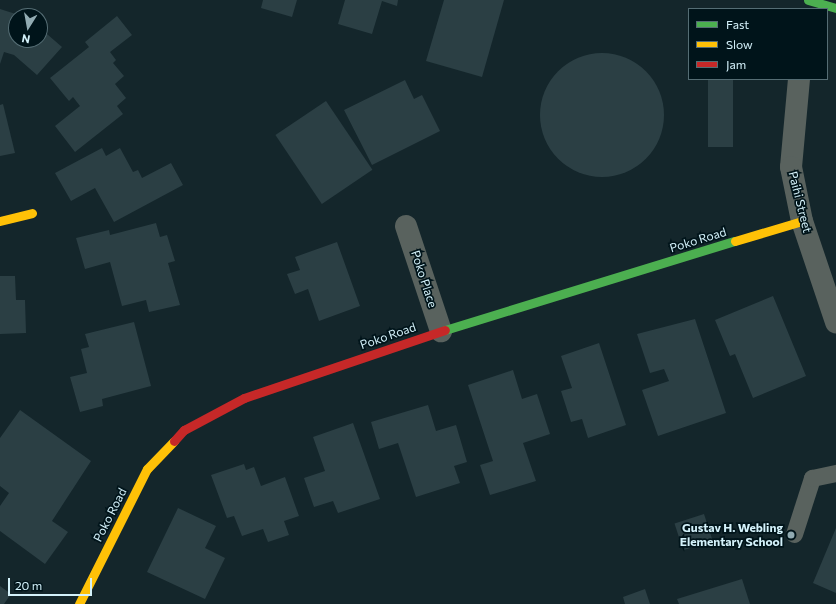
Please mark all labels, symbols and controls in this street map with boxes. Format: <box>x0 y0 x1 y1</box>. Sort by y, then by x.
north arrow <box>8 8 48 48</box>
legend <box>688 8 828 80</box>
text: Fast <box>726 17 749 31</box>
text: N <box>21 32 31 46</box>
text: Slow <box>726 37 753 51</box>
text: Jam <box>726 57 746 71</box>
street label: Paihi Street <box>785 170 815 234</box>
street label: Poko Road <box>668 225 728 255</box>
street label: Poko Place <box>408 249 440 309</box>
street label: Poko Road <box>358 320 418 352</box>
street label: Poko Road <box>90 486 130 544</box>
place label: Gustav H. Webling Elementary School <box>680 521 783 549</box>
marker: Gustav H. Webling Elementary School <box>786 530 796 540</box>
scale bar <box>10 570 94 596</box>
text: 20 m <box>15 578 42 592</box>

